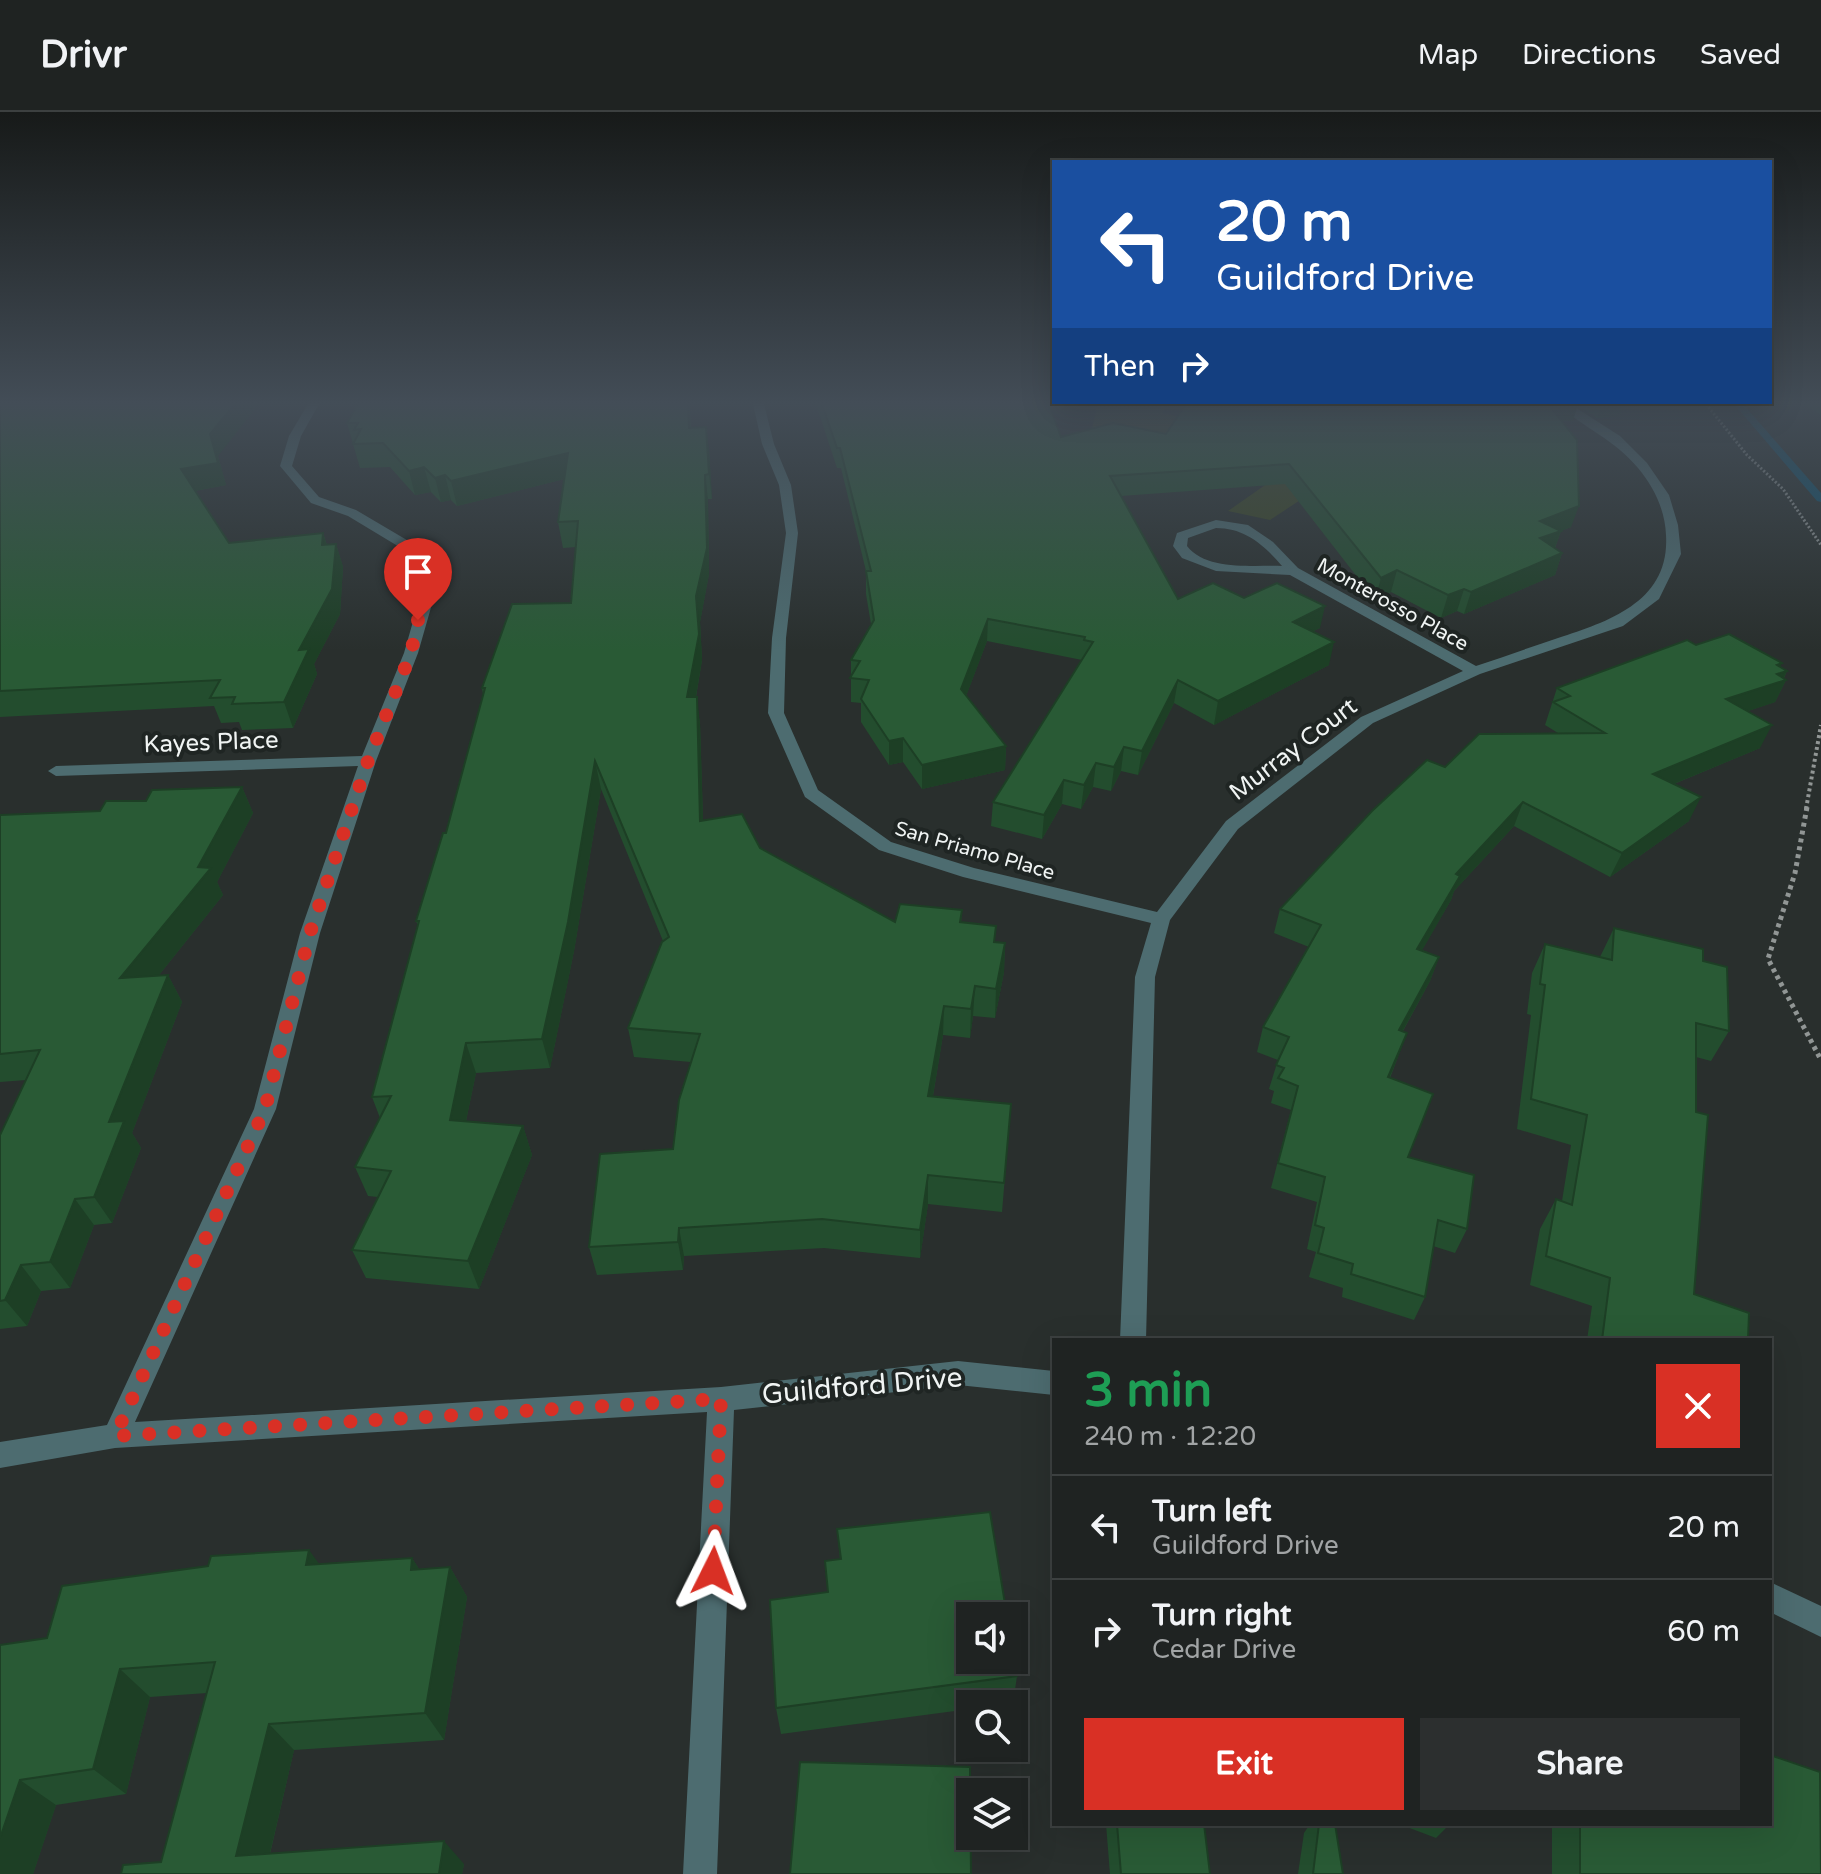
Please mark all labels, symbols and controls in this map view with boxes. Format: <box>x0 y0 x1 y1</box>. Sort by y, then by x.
text: Drivr <box>40 32 127 78</box>
text: Map <box>1418 38 1478 72</box>
text: Directions <box>1522 38 1656 72</box>
text: Saved <box>1700 38 1781 72</box>
text: 20 m <box>1216 189 1352 256</box>
icon: left <box>1084 192 1188 296</box>
text: Guildford Drive <box>1216 257 1474 300</box>
icon: right <box>1172 344 1216 388</box>
text: Then <box>1084 348 1156 385</box>
pin <box>384 538 452 620</box>
icon: arrive <box>396 550 440 594</box>
street label: Monterosso Place <box>1313 553 1472 656</box>
street label: Murray Court <box>1224 692 1363 807</box>
street label: Kayes Place <box>143 726 279 759</box>
street label: San Priamo Place <box>892 817 1057 885</box>
street label: Guildford Drive <box>760 1360 964 1412</box>
text: 3 min <box>1084 1362 1212 1420</box>
button: close <box>1656 1364 1740 1448</box>
text: 240 m · 12:20 <box>1084 1421 1256 1452</box>
text: Turn left <box>1152 1493 1271 1530</box>
icon: left <box>1084 1505 1128 1549</box>
text: 20 m <box>1667 1509 1740 1546</box>
position arrow <box>671 1529 755 1613</box>
text: Guildford Drive <box>1152 1530 1339 1561</box>
text: Turn right <box>1152 1597 1292 1634</box>
map controls <box>956 1602 1028 1850</box>
button: sound <box>956 1602 1028 1674</box>
icon: right <box>1084 1609 1128 1653</box>
text: 60 m <box>1667 1613 1740 1650</box>
text: Cedar Drive <box>1152 1634 1296 1665</box>
button: search <box>956 1690 1028 1762</box>
button: Exit <box>1084 1718 1404 1810</box>
button: Share <box>1420 1718 1740 1810</box>
button: layers <box>956 1778 1028 1850</box>

